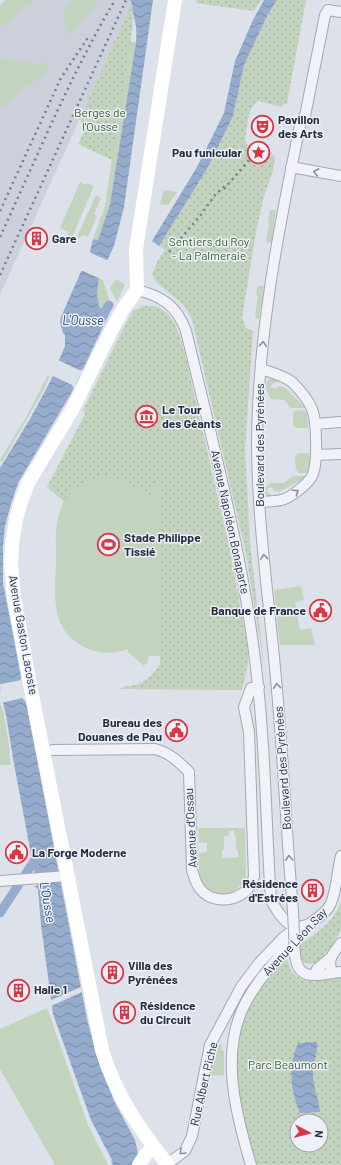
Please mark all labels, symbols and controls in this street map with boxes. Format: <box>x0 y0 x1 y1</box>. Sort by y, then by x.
park label: Berges de l'Ousse <box>74 105 126 133</box>
place label: Pavillon des Arts <box>278 112 323 140</box>
theatre icon: Pavillon des Arts <box>250 114 276 140</box>
place icon: Pau funicular <box>245 140 271 166</box>
place label: Pau funicular <box>172 145 242 159</box>
one-way arrow <box>313 168 319 176</box>
building icon: Gare <box>24 226 50 252</box>
place label: Gare <box>52 231 77 245</box>
park label: Sentiers du Roy - La Palmeraie <box>169 234 250 262</box>
water label: L'Ousse <box>62 312 104 328</box>
one-way arrow <box>259 341 268 347</box>
street label: Boulevard des Pyrénées <box>252 383 266 507</box>
place label: Le Tour des Géants <box>162 402 221 430</box>
museum icon: Le Tour des Géants <box>134 404 160 430</box>
street label: Avenue Napoléon Bonaparte <box>209 448 253 595</box>
one-way arrow <box>291 490 298 497</box>
place label: Stade Philippe Tissié <box>124 530 201 558</box>
sports icon: Stade Philippe Tissié <box>96 532 122 558</box>
one-way arrow <box>260 554 269 560</box>
street label: Avenue Gaston Lacoste <box>7 574 41 696</box>
public building icon: Banque de France <box>308 598 334 624</box>
place label: Banque de France <box>211 603 306 617</box>
one-way arrow <box>273 683 282 689</box>
street label: Boulevard des Pyrénées <box>271 706 293 830</box>
place label: Bureau des Douanes de Pau <box>78 715 162 743</box>
public building icon: Bureau des Douanes de Pau <box>164 717 190 743</box>
street label: Avenue d'Ossau <box>181 788 199 868</box>
public building icon: La Forge Moderne <box>3 840 29 866</box>
place label: La Forge Moderne <box>32 845 127 859</box>
one-way arrow <box>284 855 293 861</box>
place label: Résidence d'Estrées <box>242 876 298 904</box>
building icon: Résidence d'Estrées <box>300 878 326 904</box>
water label: L'Ousse <box>37 880 60 924</box>
street label: Avenue Léon Say <box>259 904 330 978</box>
place label: Villa des Pyrénées <box>128 958 178 986</box>
building icon: Villa des Pyrénées <box>100 960 126 986</box>
building icon: Halle 1 <box>6 977 32 1003</box>
place label: Halle 1 <box>34 982 67 996</box>
place label: Résidence du Circuit <box>140 998 196 1026</box>
building icon: Résidence du Circuit <box>111 1000 137 1026</box>
street label: Rue Albert Piche <box>187 1040 220 1127</box>
park label: Parc Beaumont <box>248 1057 328 1071</box>
north arrow <box>289 1113 329 1153</box>
text: N <box>313 1130 326 1139</box>
one-way arrow <box>179 1147 187 1155</box>

